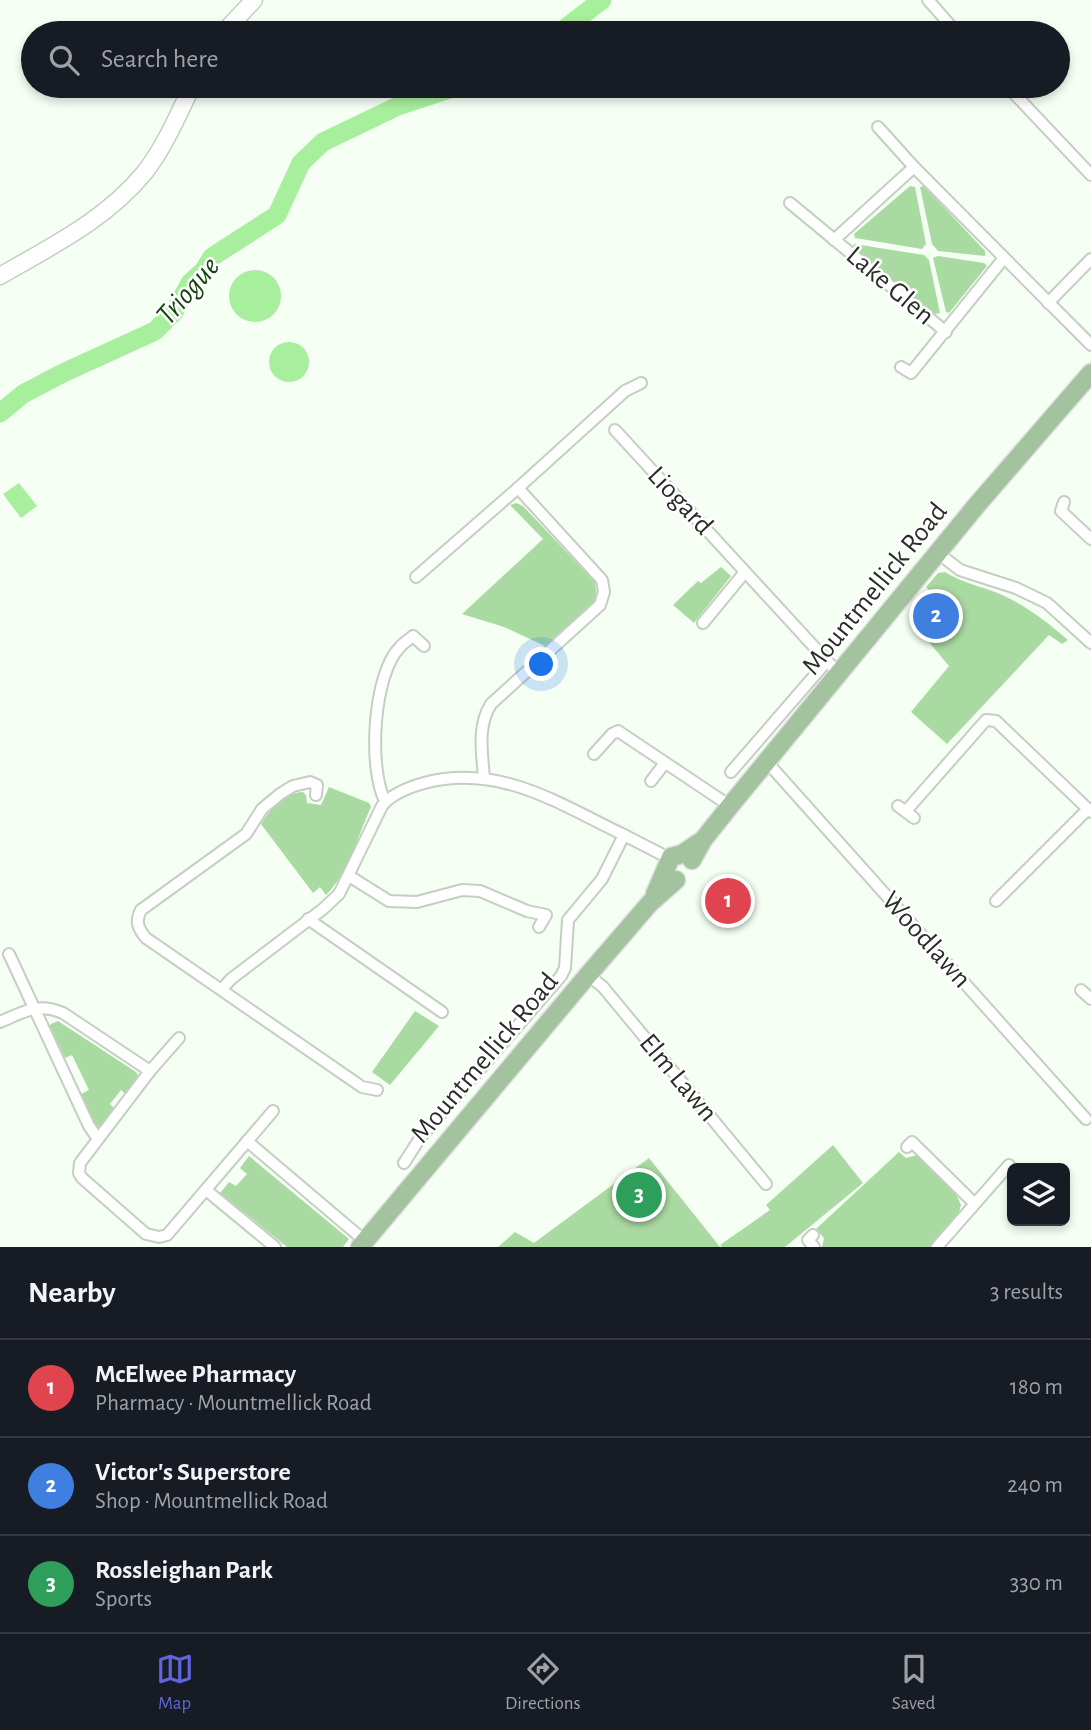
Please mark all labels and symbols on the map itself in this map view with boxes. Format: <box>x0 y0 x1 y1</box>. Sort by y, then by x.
street label: Lake Glen <box>841 241 939 331</box>
water label: Triogue <box>151 251 225 331</box>
street label: Liogard <box>642 462 718 540</box>
street label: Mountmellick Road <box>797 498 953 680</box>
pin: 2 <box>913 590 959 642</box>
your location <box>524 647 558 681</box>
pin: 1 <box>705 875 751 927</box>
street label: Woodlawn <box>876 887 976 993</box>
street label: Mountmellick Road <box>406 968 564 1148</box>
street label: Elm Lawn <box>634 1029 722 1127</box>
pin: 3 <box>616 1169 662 1221</box>

